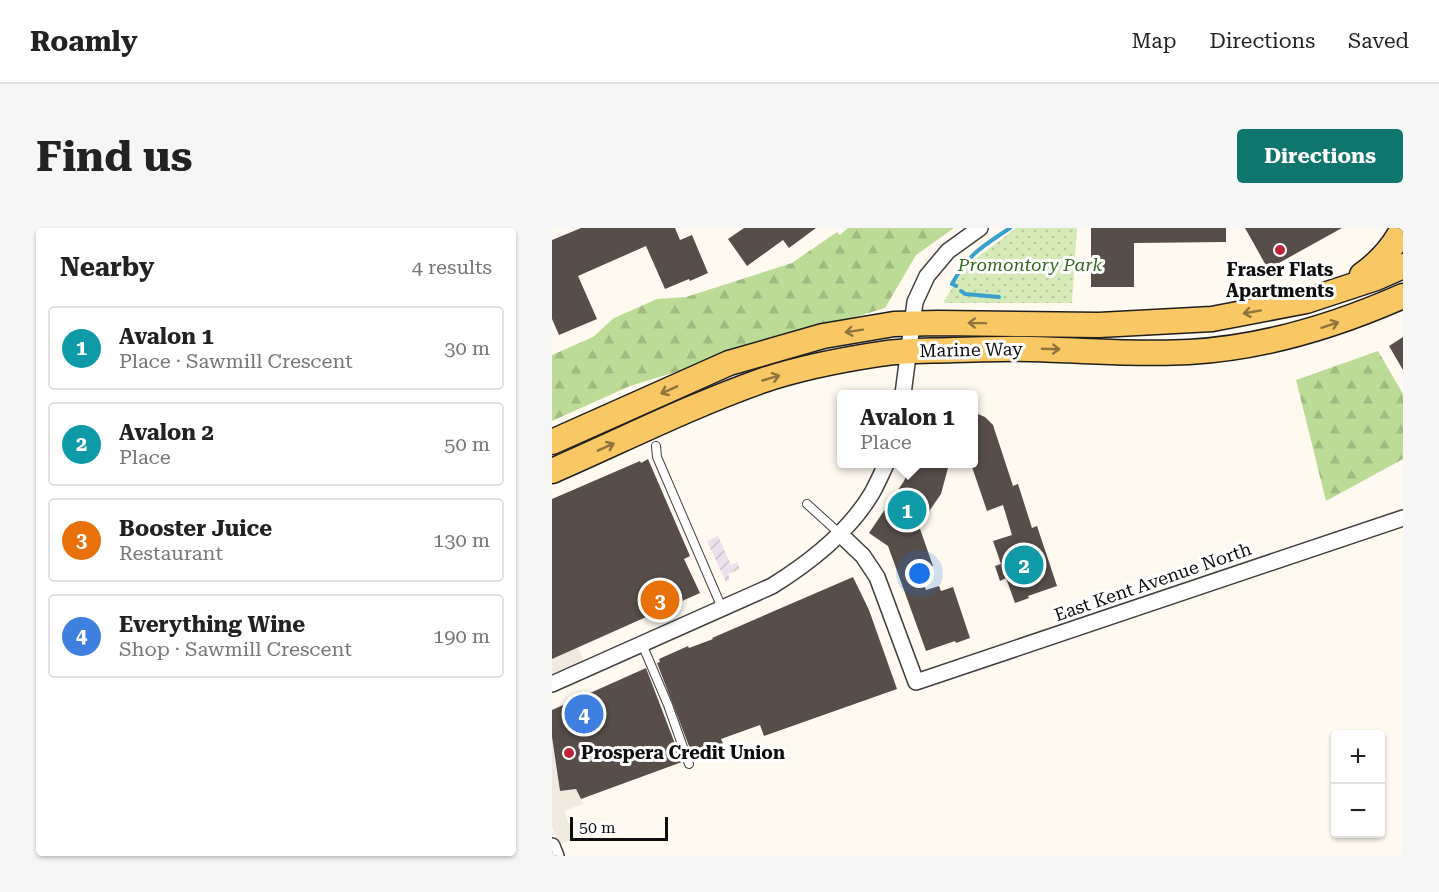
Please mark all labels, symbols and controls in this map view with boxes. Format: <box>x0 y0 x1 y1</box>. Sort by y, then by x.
text: Roamly <box>30 25 138 58</box>
text: Map <box>1132 29 1176 53</box>
text: Directions <box>1209 29 1315 53</box>
text: Saved <box>1348 29 1409 53</box>
button: Directions <box>1237 129 1403 183</box>
text: Find us <box>36 132 193 181</box>
marker: Fraser Flats Apartments <box>1273 243 1287 257</box>
text: Nearby <box>60 252 154 282</box>
park label: Promontory Park <box>957 254 1102 275</box>
text: 4 results <box>412 255 492 279</box>
place label: Fraser Flats Apartments <box>1226 259 1334 301</box>
one-way arrow <box>1243 307 1262 318</box>
one-way arrow <box>968 318 988 329</box>
one-way arrow <box>1320 318 1339 329</box>
text: Avalon 1 <box>119 324 214 349</box>
one-way arrow <box>845 325 865 336</box>
text: 1 <box>76 336 87 360</box>
text: 30 m <box>444 336 490 360</box>
street label: Marine Way <box>919 338 1023 361</box>
one-way arrow <box>1041 344 1061 355</box>
text: Place · Sawmill Crescent <box>119 349 353 373</box>
one-way arrow <box>761 372 780 383</box>
one-way arrow <box>661 385 679 396</box>
popup <box>837 390 978 468</box>
text: Avalon 1 <box>860 405 955 430</box>
text: Avalon 2 <box>119 420 214 445</box>
text: Place <box>860 430 912 454</box>
text: 2 <box>76 432 87 456</box>
text: 50 m <box>444 432 490 456</box>
one-way arrow <box>596 441 614 453</box>
text: Place <box>119 445 171 469</box>
pin: 1 <box>888 488 926 532</box>
text: Booster Juice <box>119 516 272 541</box>
text: 3 <box>76 528 87 552</box>
text: 130 m <box>433 528 490 552</box>
street label: East Kent Avenue North <box>1052 538 1254 625</box>
text: Restaurant <box>119 541 223 565</box>
pin: 2 <box>1004 542 1044 588</box>
your location <box>905 559 934 588</box>
pin: 3 <box>640 578 680 622</box>
text: Everything Wine <box>119 612 305 637</box>
text: 4 <box>76 624 87 648</box>
text: 190 m <box>433 624 490 648</box>
text: Shop · Sawmill Crescent <box>119 637 352 661</box>
pin: 4 <box>564 692 603 736</box>
map controls <box>1331 730 1385 838</box>
button: + <box>1331 730 1385 784</box>
place label: Prospera Credit Union <box>581 742 785 763</box>
marker: Prospera Credit Union <box>562 746 576 760</box>
button: − <box>1331 784 1385 838</box>
scale bar <box>570 814 668 842</box>
text: 50 m <box>579 818 616 837</box>

